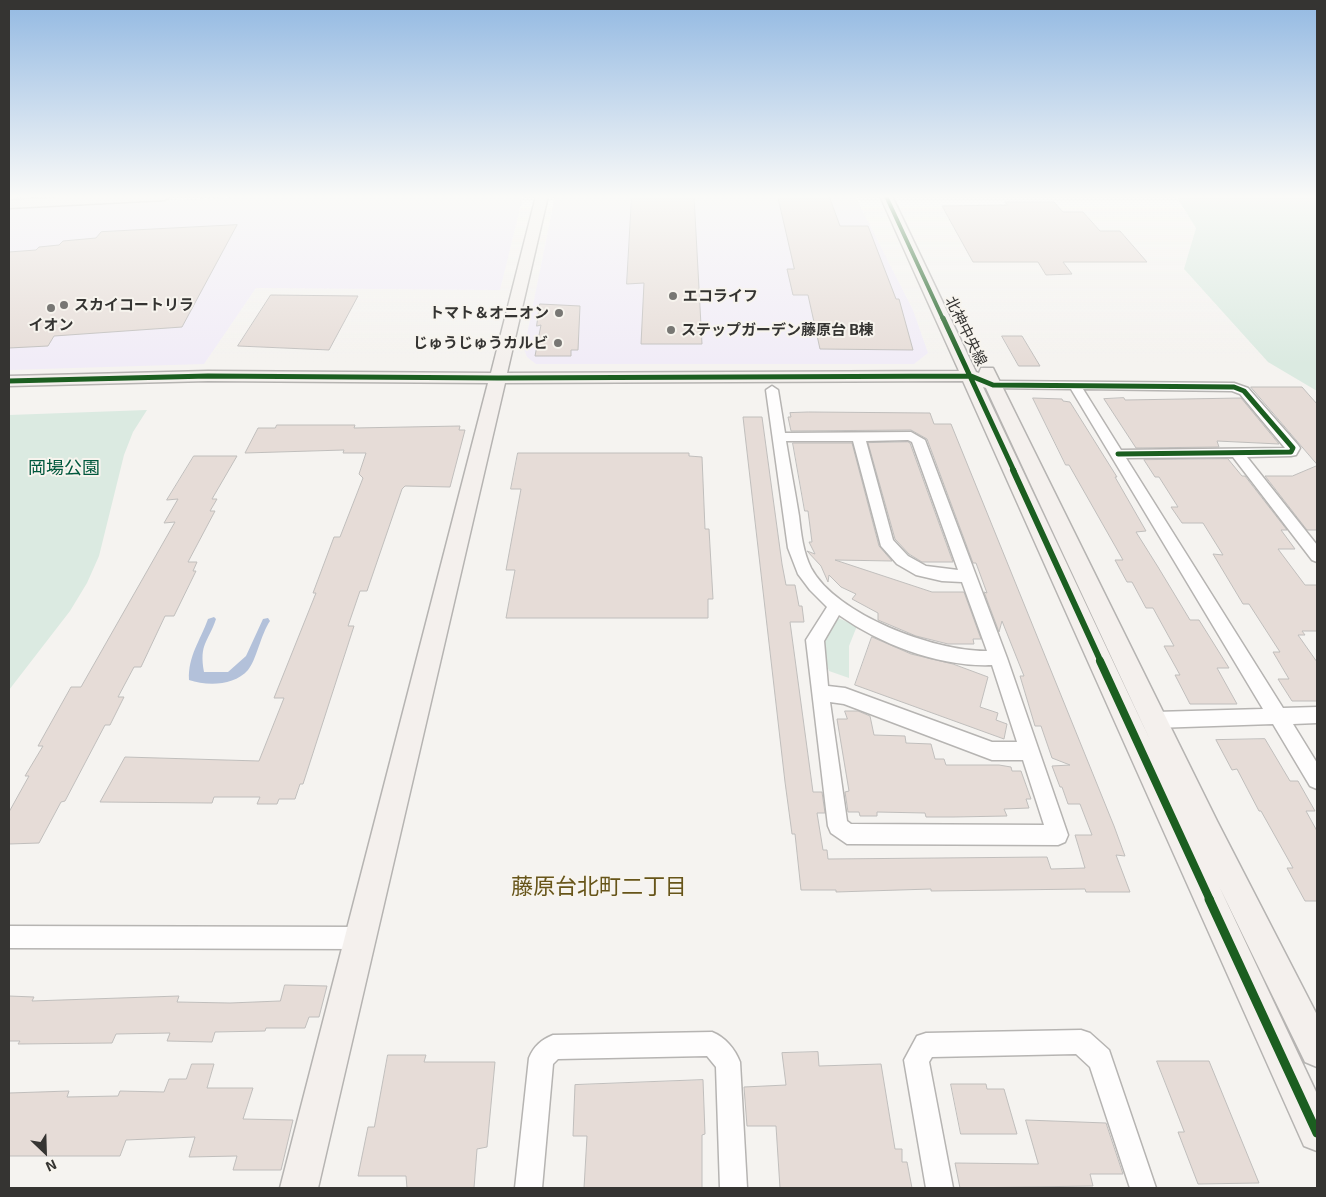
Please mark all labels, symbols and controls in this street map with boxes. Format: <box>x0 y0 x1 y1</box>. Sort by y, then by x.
place label: エコライフ <box>683 287 758 305</box>
marker: エコライフ <box>667 290 679 302</box>
street label: 北神中央線 <box>941 293 991 369</box>
place label: スカイコートリラ <box>74 296 194 314</box>
marker: スカイコートリラ <box>58 299 70 311</box>
marker: イオン <box>45 302 57 314</box>
place label: トマト＆オニオン <box>429 304 549 322</box>
marker: トマト＆オニオン <box>553 307 565 319</box>
place label: イオン <box>29 316 73 334</box>
place label: ステップガーデン藤原台 B棟 <box>681 321 874 339</box>
marker: ステップガーデン藤原台 B棟 <box>665 324 677 336</box>
place label: じゅうじゅうカルビ <box>413 334 548 352</box>
marker: じゅうじゅうカルビ <box>552 337 564 349</box>
park label: 岡場公園 <box>28 457 100 479</box>
district label: 藤原台北町二丁目 <box>511 874 687 900</box>
north arrow <box>20 1127 70 1177</box>
text: N <box>43 1156 59 1176</box>

